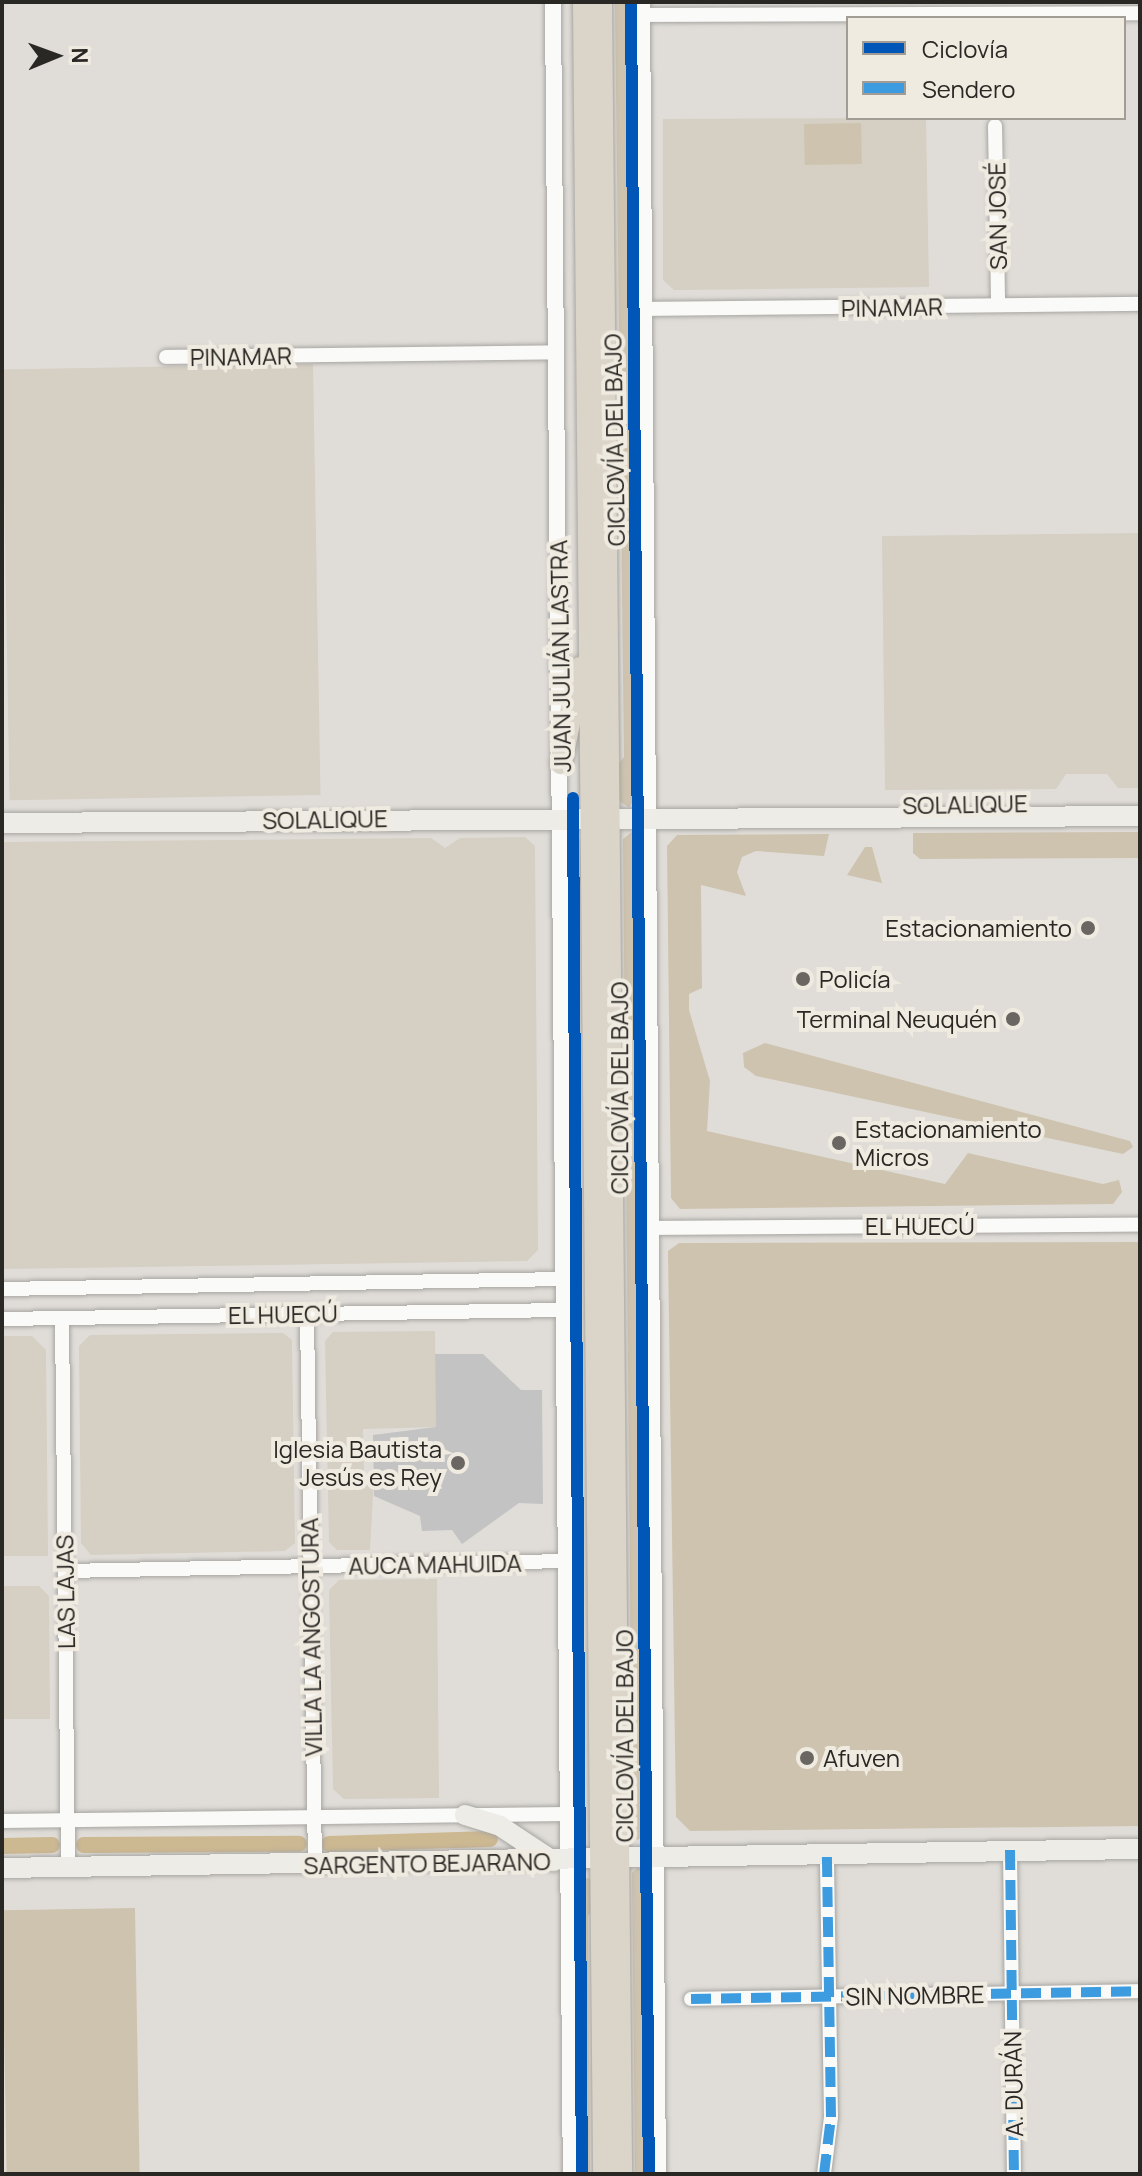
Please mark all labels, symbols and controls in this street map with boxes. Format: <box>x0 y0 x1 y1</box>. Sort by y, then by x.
north arrow <box>16 16 96 96</box>
legend <box>846 16 1126 120</box>
text: Ciclovía <box>922 32 1008 65</box>
text: N <box>65 47 95 64</box>
text: Sendero <box>922 72 1016 105</box>
street label: SAN JOSÉ <box>982 162 1012 270</box>
street label: PINAMAR <box>841 292 943 322</box>
street label: CICLOVÍA DEL BAJO <box>598 333 630 547</box>
street label: PINAMAR <box>190 341 292 371</box>
street label: JUAN JULIÁN LASTRA <box>544 540 576 772</box>
street label: SOLALIQUE <box>902 789 1028 819</box>
street label: SOLALIQUE <box>262 804 388 834</box>
place label: Estacionamiento <box>885 914 1072 942</box>
marker: Estacionamiento <box>1079 919 1097 937</box>
place label: Policía <box>819 965 891 993</box>
marker: Policía <box>794 970 812 988</box>
street label: CICLOVÍA DEL BAJO <box>605 981 633 1195</box>
place label: Terminal Neuquén <box>797 1005 997 1033</box>
marker: Terminal Neuquén <box>1004 1010 1022 1028</box>
place label: Estacionamiento Micros <box>855 1115 1042 1171</box>
marker: Estacionamiento Micros <box>830 1134 848 1152</box>
street label: EL HUECÚ <box>864 1212 976 1240</box>
street label: EL HUECÚ <box>227 1299 339 1329</box>
place label: Iglesia Bautista Jesús es Rey <box>273 1435 442 1491</box>
marker: Iglesia Bautista Jesús es Rey <box>449 1454 467 1472</box>
street label: VILLA LA ANGOSTURA <box>295 1517 327 1757</box>
street label: LAS LAJAS <box>50 1535 80 1649</box>
street label: AUCA MAHUIDA <box>348 1548 522 1580</box>
street label: CICLOVÍA DEL BAJO <box>610 1629 638 1843</box>
place label: Afuven <box>823 1744 900 1772</box>
marker: Afuven <box>798 1749 816 1767</box>
street label: SARGENTO BEJARANO <box>303 1846 551 1880</box>
street label: SIN NOMBRE <box>845 1979 985 2011</box>
street label: A. DURÁN <box>998 2031 1028 2137</box>

